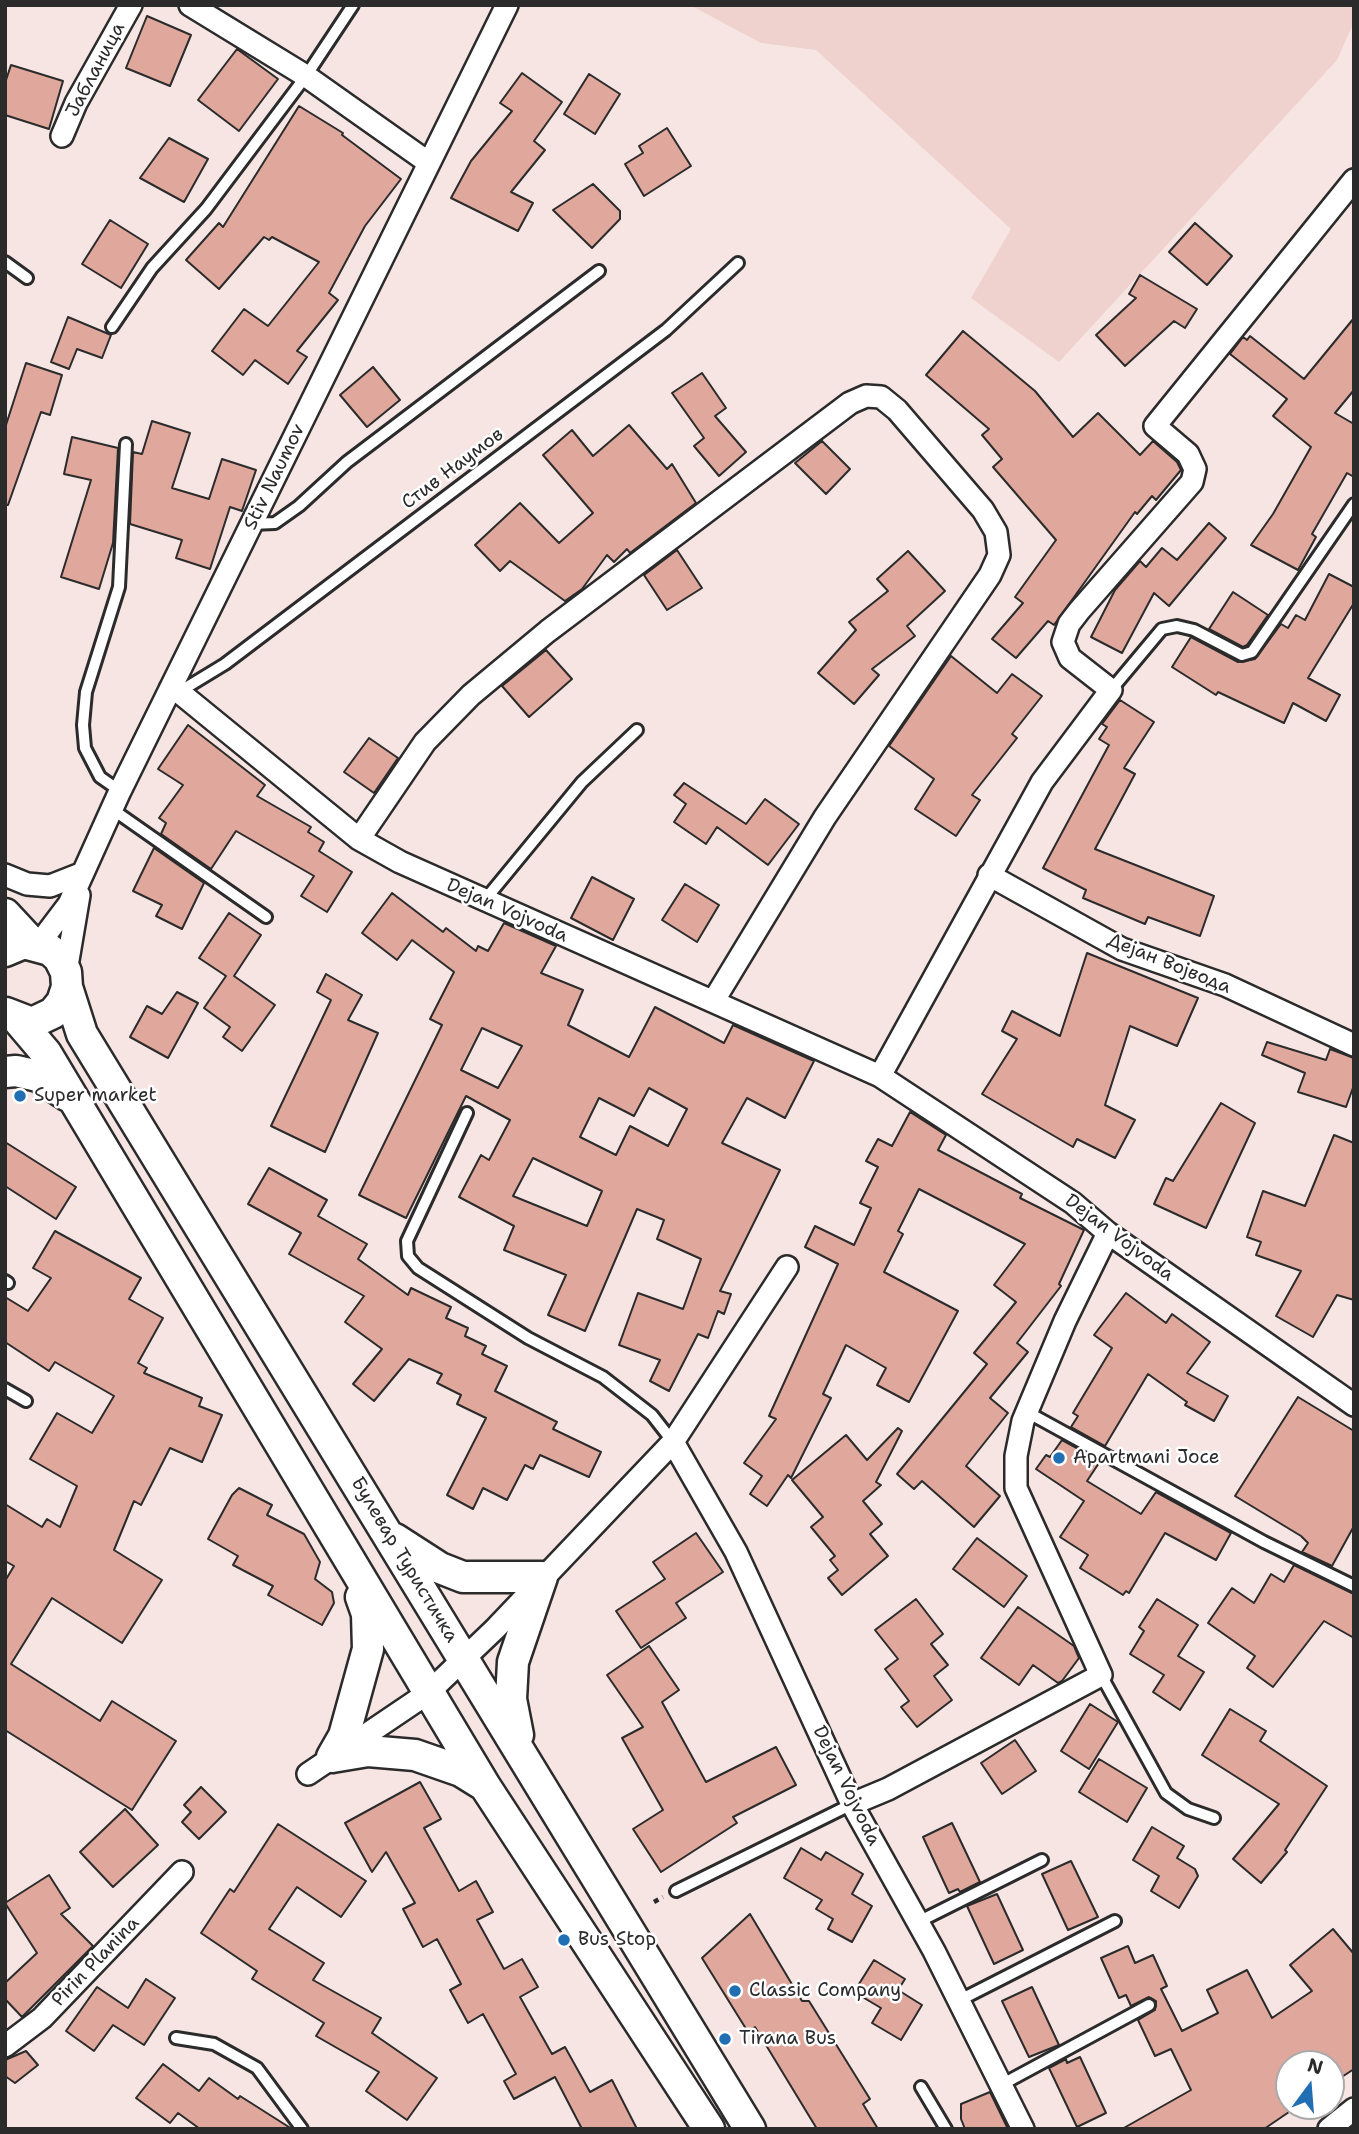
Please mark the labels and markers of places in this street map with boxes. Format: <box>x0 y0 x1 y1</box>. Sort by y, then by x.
place label: Super market <box>34 1085 157 1107</box>
marker: Super market <box>12 1088 28 1104</box>
place label: Apartmani Joce <box>1073 1447 1220 1469</box>
marker: Apartmani Joce <box>1051 1450 1067 1466</box>
place label: Bus Stop <box>578 1929 656 1951</box>
marker: Bus Stop <box>556 1932 572 1948</box>
place label: Classic Company <box>749 1980 901 2002</box>
marker: Classic Company <box>727 1983 743 1999</box>
place label: Tirana Bus <box>739 2028 836 2050</box>
marker: Tirana Bus <box>717 2031 733 2047</box>

